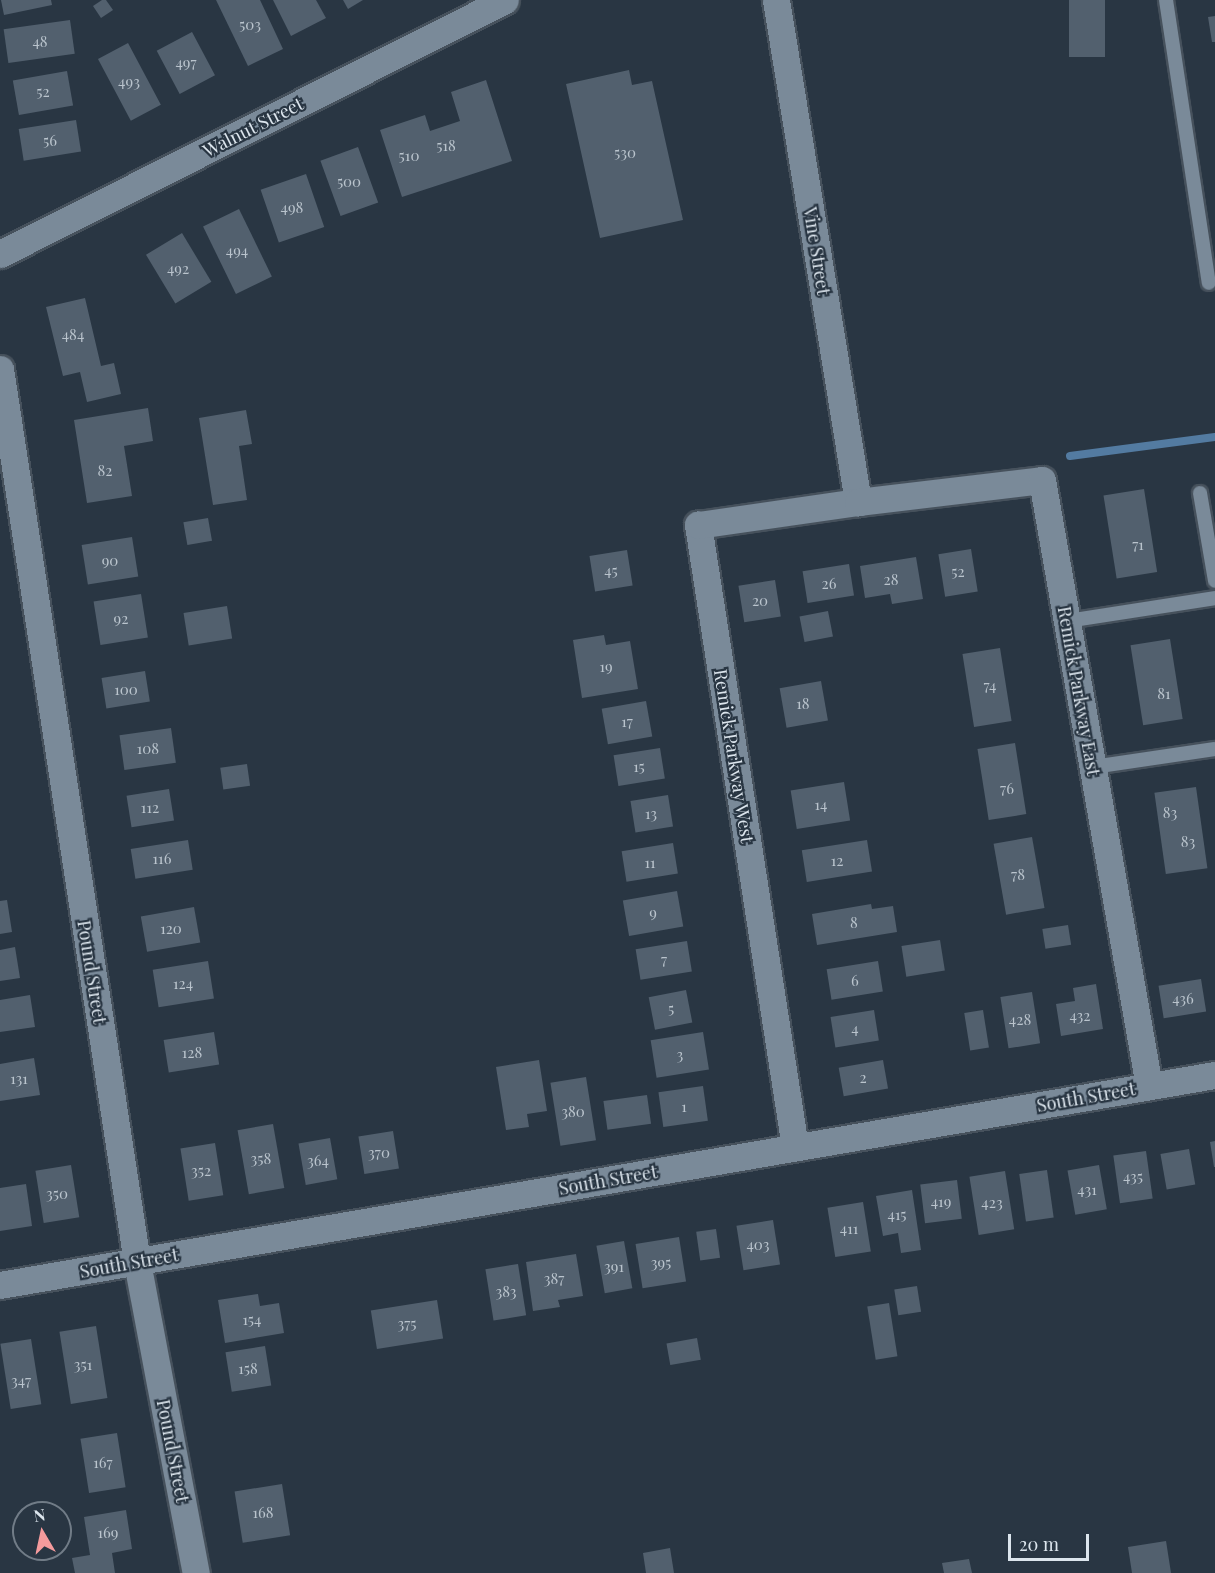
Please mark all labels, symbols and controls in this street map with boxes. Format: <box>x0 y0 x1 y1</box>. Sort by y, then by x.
house number: 503 <box>239 16 261 34</box>
house number: 48 <box>32 33 48 51</box>
house number: 497 <box>175 54 197 72</box>
house number: 493 <box>118 73 140 91</box>
house number: 52 <box>36 83 50 101</box>
street label: Walnut Street <box>199 92 307 162</box>
house number: 56 <box>43 132 57 150</box>
house number: 518 <box>436 137 456 155</box>
house number: 530 <box>614 144 636 162</box>
house number: 510 <box>399 147 419 165</box>
house number: 500 <box>337 173 361 191</box>
house number: 498 <box>281 199 303 217</box>
street label: Vine Street <box>799 205 835 297</box>
house number: 494 <box>226 242 248 260</box>
house number: 492 <box>167 260 189 278</box>
house number: 484 <box>62 326 84 344</box>
house number: 82 <box>98 462 112 480</box>
house number: 71 <box>1132 536 1144 554</box>
house number: 90 <box>102 552 118 570</box>
house number: 45 <box>604 562 618 580</box>
house number: 52 <box>951 563 965 581</box>
house number: 28 <box>884 571 898 589</box>
house number: 26 <box>822 575 836 593</box>
house number: 20 <box>752 592 768 610</box>
street label: Remick Parkway East <box>1053 604 1105 778</box>
house number: 92 <box>114 610 128 628</box>
house number: 19 <box>599 658 613 676</box>
street label: Remick Parkway West <box>710 667 758 845</box>
house number: 74 <box>984 677 996 695</box>
house number: 100 <box>114 681 138 699</box>
house number: 81 <box>1157 685 1171 703</box>
house number: 18 <box>796 695 810 713</box>
house number: 17 <box>621 713 633 731</box>
house number: 108 <box>137 740 159 758</box>
house number: 15 <box>633 758 645 776</box>
house number: 76 <box>1000 780 1014 798</box>
house number: 14 <box>815 796 827 814</box>
house number: 112 <box>141 799 159 817</box>
house number: 83 <box>1163 804 1177 822</box>
house number: 13 <box>645 805 657 823</box>
house number: 83 <box>1181 833 1195 851</box>
house number: 116 <box>153 850 171 868</box>
house number: 12 <box>831 852 843 870</box>
house number: 11 <box>644 854 656 872</box>
house number: 78 <box>1011 866 1025 884</box>
house number: 9 <box>649 904 657 922</box>
house number: 8 <box>850 914 858 932</box>
street label: Pound Street <box>73 919 111 1025</box>
house number: 120 <box>160 920 182 938</box>
house number: 7 <box>661 951 667 969</box>
house number: 6 <box>851 972 859 990</box>
house number: 124 <box>173 975 193 993</box>
house number: 436 <box>1172 990 1194 1008</box>
house number: 5 <box>668 1000 674 1018</box>
house number: 432 <box>1069 1007 1091 1025</box>
house number: 428 <box>1009 1011 1031 1029</box>
house number: 4 <box>851 1020 859 1038</box>
house number: 128 <box>182 1044 202 1062</box>
house number: 3 <box>677 1046 683 1064</box>
house number: 2 <box>859 1069 867 1087</box>
house number: 131 <box>10 1070 28 1088</box>
street label: South Street <box>1035 1078 1137 1116</box>
house number: 1 <box>681 1098 687 1116</box>
house number: 380 <box>561 1103 585 1121</box>
house number: 370 <box>368 1144 390 1162</box>
house number: 358 <box>251 1150 271 1168</box>
house number: 364 <box>307 1152 329 1170</box>
street label: South Street <box>557 1161 659 1199</box>
house number: 352 <box>191 1162 211 1180</box>
house number: 435 <box>1123 1168 1143 1186</box>
house number: 431 <box>1077 1181 1097 1199</box>
house number: 350 <box>46 1185 68 1203</box>
house number: 419 <box>931 1193 951 1211</box>
house number: 423 <box>981 1194 1003 1212</box>
house number: 415 <box>887 1206 907 1224</box>
house number: 411 <box>840 1220 858 1238</box>
house number: 403 <box>746 1236 770 1254</box>
street label: South Street <box>78 1244 180 1282</box>
house number: 395 <box>651 1254 671 1272</box>
house number: 391 <box>604 1258 624 1276</box>
house number: 387 <box>544 1270 564 1288</box>
house number: 383 <box>495 1283 517 1301</box>
house number: 154 <box>242 1311 262 1329</box>
house number: 375 <box>397 1315 417 1333</box>
house number: 351 <box>74 1356 92 1374</box>
house number: 158 <box>238 1360 258 1378</box>
house number: 347 <box>11 1372 31 1390</box>
street label: Pound Street <box>152 1398 194 1504</box>
house number: 167 <box>93 1454 113 1472</box>
north arrow <box>12 1501 72 1561</box>
text: N <box>32 1503 47 1526</box>
house number: 168 <box>252 1504 274 1522</box>
scale bar <box>1011 1522 1092 1560</box>
house number: 169 <box>98 1524 118 1542</box>
text: 20 m <box>1019 1532 1059 1556</box>

